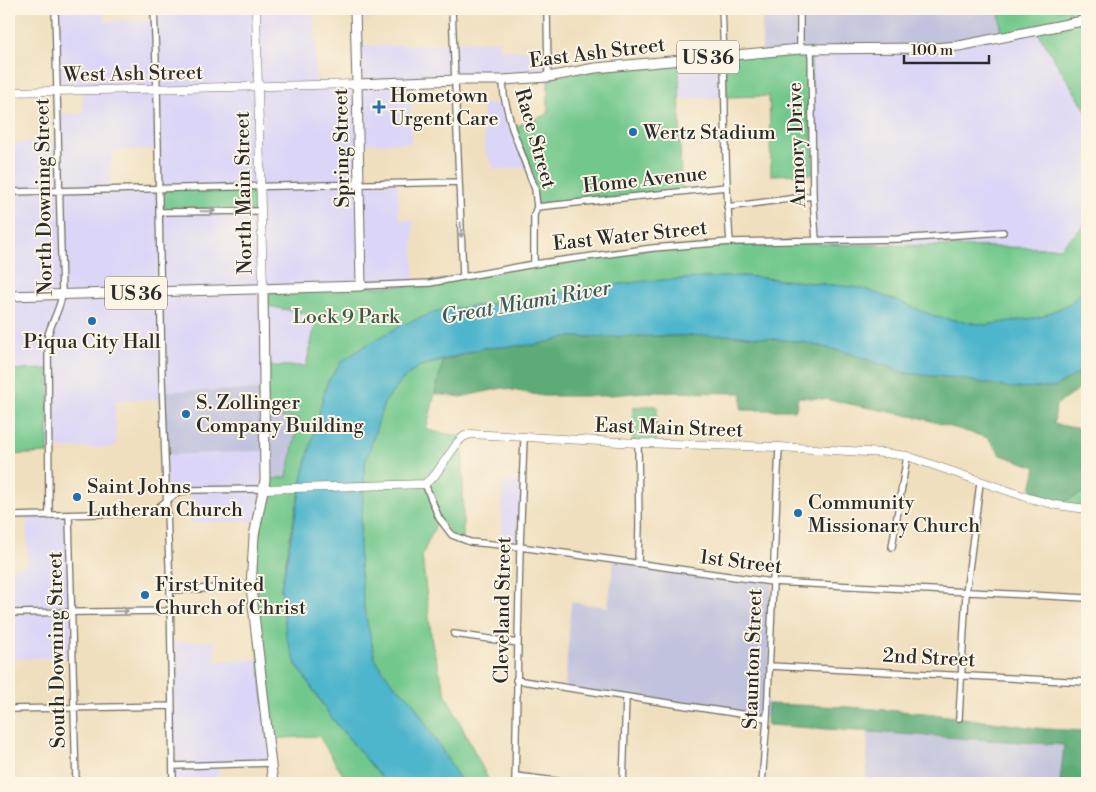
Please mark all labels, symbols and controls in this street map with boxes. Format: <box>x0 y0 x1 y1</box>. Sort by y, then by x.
scale bar <box>904 32 988 64</box>
street label: East Ash Street <box>528 33 667 74</box>
road number: US 36 <box>677 41 739 74</box>
text: 100 m <box>911 41 953 60</box>
street label: West Ash Street <box>62 61 203 88</box>
street label: Armory Drive <box>783 82 812 209</box>
place label: Hometown Urgent Care <box>390 84 499 132</box>
street label: Race Street <box>508 85 561 191</box>
street label: Spring Street <box>329 88 356 208</box>
street label: North Downing Street <box>30 98 59 296</box>
marker: Hometown Urgent Care <box>372 100 386 114</box>
street label: North Main Street <box>231 111 258 275</box>
place label: Wertz Stadium <box>642 121 776 146</box>
marker: Wertz Stadium <box>627 126 639 138</box>
street label: Home Avenue <box>582 162 709 199</box>
one-way arrow <box>199 207 215 216</box>
street label: East Water Street <box>552 216 709 257</box>
one-way arrow <box>456 221 465 237</box>
water label: Great Miami River <box>439 275 614 331</box>
road number: US 36 <box>105 276 167 310</box>
park label: Lock 9 Park <box>293 305 401 330</box>
marker: Piqua City Hall <box>86 315 98 327</box>
place label: Piqua City Hall <box>23 330 161 355</box>
place label: S. Zollinger Company Building <box>196 391 365 439</box>
marker: S. Zollinger Company Building <box>180 408 192 420</box>
street label: East Main Street <box>594 413 744 444</box>
place label: Saint Johns Lutheran Church <box>87 475 243 523</box>
marker: Saint Johns Lutheran Church <box>71 491 83 503</box>
place label: Community Missionary Church <box>808 491 980 539</box>
marker: Community Missionary Church <box>792 507 804 519</box>
street label: Cleveland Street <box>490 536 517 684</box>
street label: 1st Street <box>698 545 784 580</box>
street label: South Downing Street <box>43 551 72 749</box>
place label: First United Church of Christ <box>155 573 306 621</box>
street label: Staunton Street <box>739 588 768 730</box>
marker: First United Church of Christ <box>139 589 151 601</box>
one-way arrow <box>112 606 129 616</box>
street label: 2nd Street <box>882 644 976 673</box>

